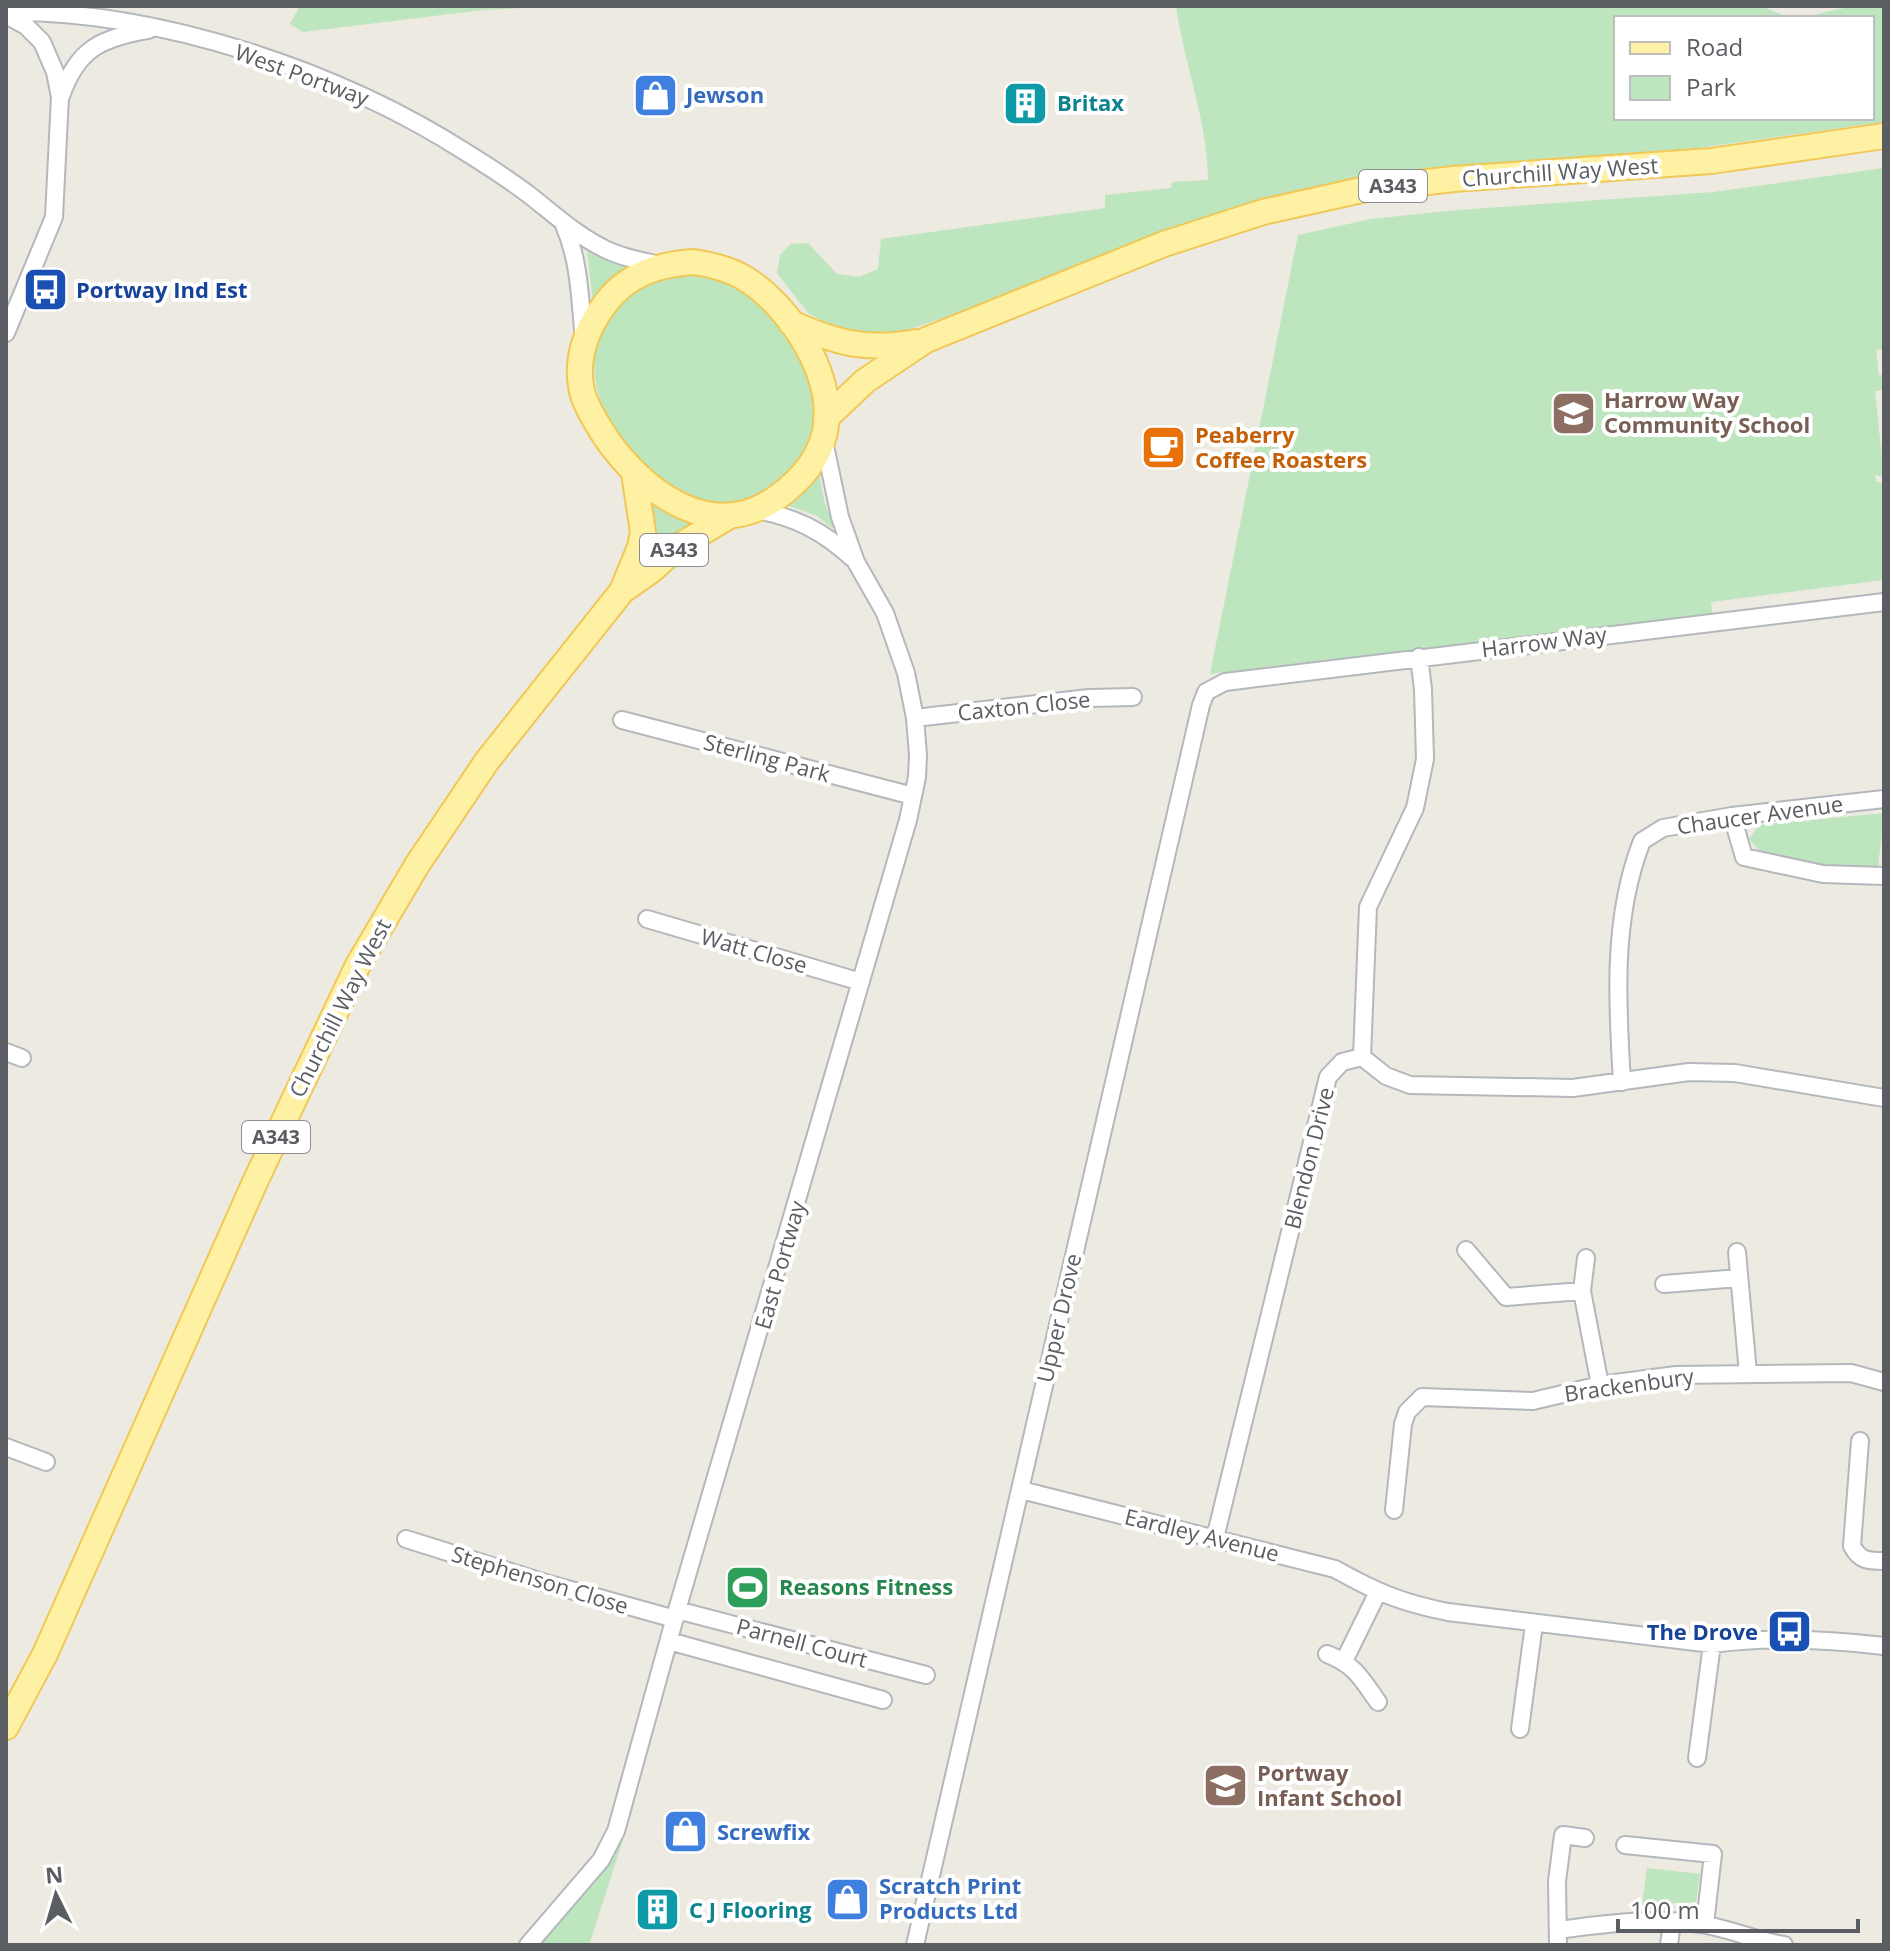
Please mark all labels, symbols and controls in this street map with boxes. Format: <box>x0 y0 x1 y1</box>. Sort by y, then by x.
legend <box>1614 16 1874 120</box>
text: Road <box>1686 30 1743 63</box>
street label: West Portway <box>231 36 374 112</box>
text: Park <box>1686 70 1737 103</box>
shop icon: Jewson <box>631 71 679 119</box>
place label: Jewson <box>684 79 764 109</box>
building icon: Britax <box>1002 79 1050 127</box>
place label: Britax <box>1057 87 1124 117</box>
street label: Churchill Way West <box>1461 149 1659 193</box>
road number: A343 <box>1359 170 1427 202</box>
bus stop icon: Portway Ind Est <box>21 266 69 314</box>
place label: Portway Ind Est <box>76 274 248 304</box>
place label: Harrow Way Community School <box>1604 384 1810 439</box>
school or university icon: Harrow Way Community School <box>1549 389 1597 437</box>
place label: Peaberry Coffee Roasters <box>1195 419 1367 474</box>
cafe icon: Peaberry Coffee Roasters <box>1140 424 1188 472</box>
road number: A343 <box>640 534 708 566</box>
street label: Harrow Way <box>1480 618 1609 664</box>
street label: Caxton Close <box>956 683 1092 727</box>
street label: Sterling Park <box>701 726 834 788</box>
street label: Chaucer Avenue <box>1675 788 1845 841</box>
street label: Churchill Way West <box>281 913 397 1102</box>
street label: Watt Close <box>698 921 811 980</box>
street label: Blendon Drive <box>1276 1084 1340 1232</box>
road number: A343 <box>242 1121 310 1153</box>
street label: East Portway <box>746 1196 812 1332</box>
street label: Upper Drove <box>1029 1250 1087 1385</box>
street label: Brackenbury <box>1562 1360 1696 1408</box>
street label: Eardley Avenue <box>1122 1500 1283 1568</box>
street label: Stephenson Close <box>448 1538 632 1620</box>
sports icon: Reasons Fitness <box>724 1563 772 1611</box>
place label: Reasons Fitness <box>779 1571 953 1601</box>
bus stop icon: The Drove <box>1765 1608 1813 1656</box>
street label: Parnell Court <box>733 1610 871 1674</box>
place label: The Drove <box>1647 1616 1758 1646</box>
place label: Portway Infant School <box>1257 1757 1402 1812</box>
school or university icon: Portway Infant School <box>1202 1762 1250 1810</box>
shop icon: Screwfix <box>662 1808 710 1856</box>
place label: Screwfix <box>717 1816 810 1846</box>
north arrow <box>16 1855 96 1935</box>
text: N <box>44 1858 64 1890</box>
place label: Scratch Print Products Ltd <box>879 1870 1021 1925</box>
shop icon: Scratch Print Products Ltd <box>824 1875 872 1923</box>
scale bar <box>1618 1883 1858 1933</box>
building icon: C J Flooring <box>634 1886 682 1934</box>
text: 100 m <box>1630 1893 1700 1926</box>
place label: C J Flooring <box>689 1894 812 1924</box>

